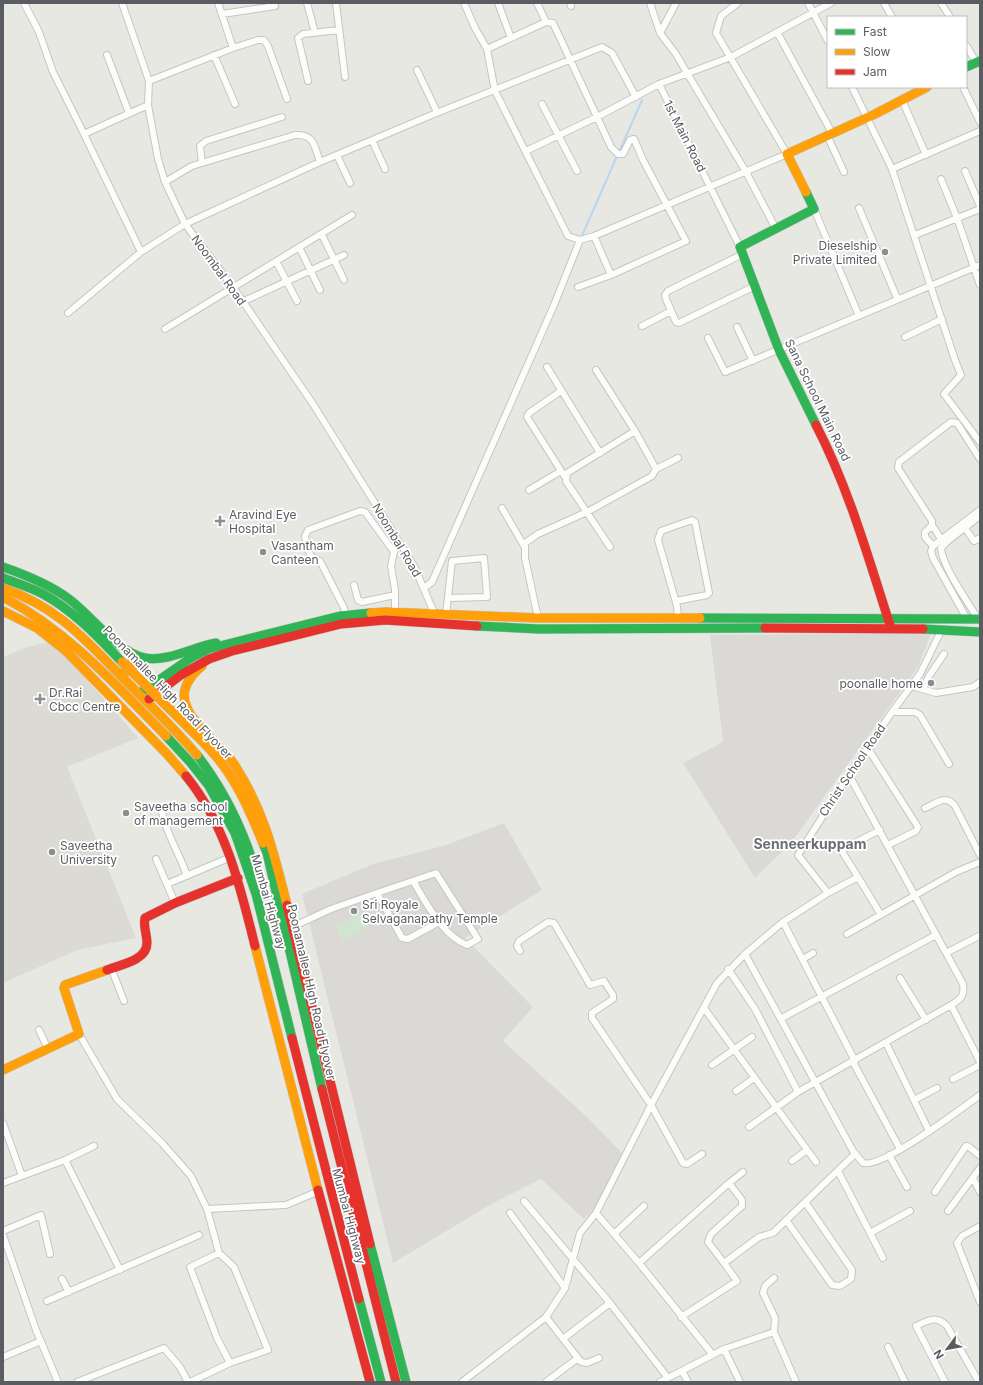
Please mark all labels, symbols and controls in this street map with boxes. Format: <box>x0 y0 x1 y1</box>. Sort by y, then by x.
legend <box>827 16 967 88</box>
text: Fast <box>863 24 887 39</box>
text: Slow <box>863 44 891 59</box>
text: Jam <box>863 64 887 79</box>
street label: 1st Main Road <box>661 98 709 174</box>
street label: Noombal Road <box>188 232 250 308</box>
place label: Dieselship Private Limited <box>793 238 877 267</box>
marker: Dieselship Private Limited <box>880 247 890 257</box>
street label: Sana School Main Road <box>782 337 854 463</box>
street label: Noombal Road <box>369 500 425 580</box>
place label: Aravind Eye Hospital <box>229 507 297 536</box>
marker: Aravind Eye Hospital <box>214 515 226 527</box>
place label: Vasantham Canteen <box>271 538 334 567</box>
marker: Vasantham Canteen <box>258 547 268 557</box>
street label: Poonamallee High Road Flyover <box>100 622 236 762</box>
place label: poonalle home <box>839 676 923 691</box>
marker: poonalle home <box>926 678 936 688</box>
place label: Dr.Rai Cbcc Centre <box>49 685 120 714</box>
marker: Dr.Rai Cbcc Centre <box>34 693 46 705</box>
street label: Christ School Road <box>815 721 889 819</box>
place label: Saveetha school of management <box>134 799 227 828</box>
marker: Saveetha school of management <box>121 808 131 818</box>
district label: Senneerkuppam <box>753 835 867 852</box>
place label: Saveetha University <box>60 838 117 867</box>
marker: Saveetha University <box>47 847 57 857</box>
street label: Mumbai Highway <box>248 853 290 952</box>
place label: Sri Royale Selvaganapathy Temple <box>362 897 498 926</box>
street label: Poonamallee High Road Flyover <box>284 903 340 1082</box>
marker: Sri Royale Selvaganapathy Temple <box>349 906 359 916</box>
street label: Mumbai Highway <box>329 1167 369 1266</box>
north arrow <box>927 1329 967 1369</box>
text: N <box>930 1347 947 1362</box>

